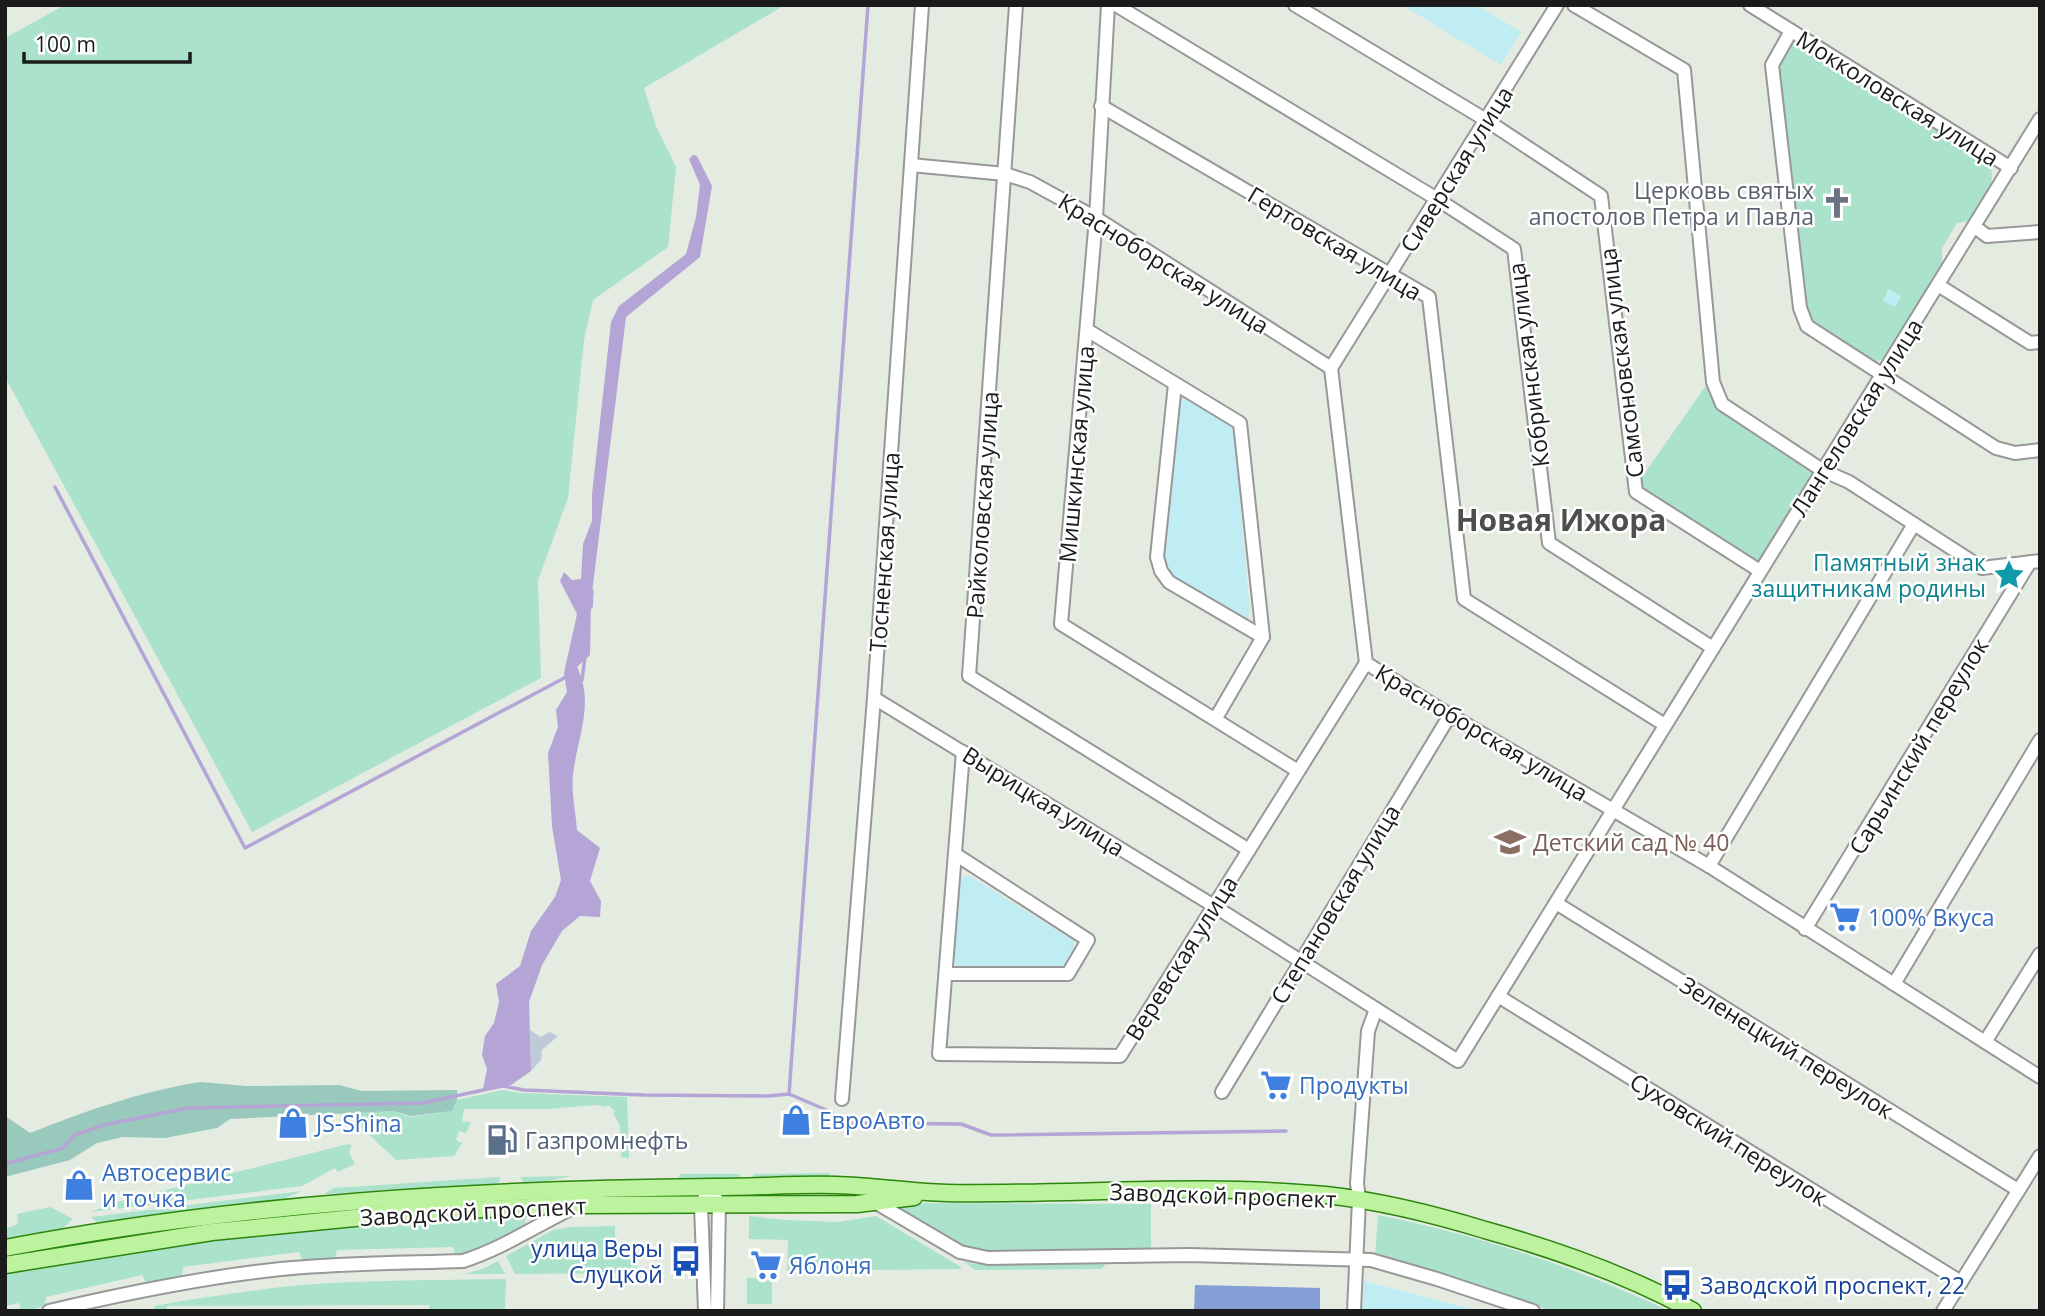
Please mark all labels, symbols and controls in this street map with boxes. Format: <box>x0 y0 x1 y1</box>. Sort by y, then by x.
scale bar <box>24 21 191 65</box>
street label: Мокколовская улица <box>1791 23 2005 173</box>
text: 100 m <box>35 30 96 58</box>
street label: Сиверская улица <box>1392 80 1520 258</box>
place label: Церковь святых апостолов Петра и Павла <box>1529 174 1814 232</box>
street label: Гертовская улица <box>1242 178 1428 308</box>
street label: Красноборская улица <box>1053 185 1275 341</box>
church icon: Церковь святых апостолов Петра и Павла <box>1820 186 1854 220</box>
street label: Самсоновская улица <box>1591 246 1651 480</box>
street label: Кобринская улица <box>1500 261 1556 469</box>
street label: Лангеловская улица <box>1782 312 1930 522</box>
street label: Мишкинская улица <box>1051 344 1101 564</box>
street label: Райколовская улица <box>958 390 1006 620</box>
street label: Тосненская улица <box>861 451 907 653</box>
district label: Новая Ижора <box>1456 499 1666 540</box>
place label: Памятный знак защитникам родины <box>1751 546 1986 604</box>
place icon: Памятный знак защитникам родины <box>1992 558 2026 592</box>
street label: Сарьинский переулок <box>1841 632 1995 860</box>
street label: Красноборская улица <box>1370 656 1594 808</box>
street label: Вырицкая улица <box>957 738 1131 864</box>
street label: Степановская улица <box>1263 798 1407 1010</box>
school or university icon: Детский сад № 40 <box>1493 825 1527 859</box>
place label: Детский сад № 40 <box>1533 826 1729 858</box>
street label: Веревская улица <box>1117 869 1245 1047</box>
supermarket icon: 100% Вкуса <box>1828 900 1862 934</box>
place label: 100% Вкуса <box>1868 901 1995 933</box>
street label: Зеленецкий переулок <box>1674 968 1900 1126</box>
street label: Суховский переулок <box>1624 1065 1834 1213</box>
supermarket icon: Продукты <box>1259 1068 1293 1102</box>
place label: Продукты <box>1299 1069 1409 1101</box>
shop icon: ЕвроАвто <box>779 1103 813 1137</box>
place label: ЕвроАвто <box>819 1104 925 1136</box>
shop icon: JS-Shina <box>276 1106 310 1140</box>
place label: JS-Shina <box>314 1107 402 1139</box>
fuel station icon: Газпромнефть <box>485 1123 519 1157</box>
place label: Газпромнефть <box>525 1124 688 1156</box>
place label: Автосервис и точка <box>102 1156 231 1214</box>
shop icon: Автосервис и точка <box>62 1168 96 1202</box>
street label: Заводской проспект <box>1109 1175 1337 1215</box>
street label: Заводской проспект <box>359 1189 587 1233</box>
place label: улица Веры Слуцкой <box>531 1232 663 1290</box>
bus stop icon: улица Веры Слуцкой <box>669 1244 703 1278</box>
supermarket icon: Яблоня <box>749 1248 783 1282</box>
place label: Яблоня <box>789 1249 872 1281</box>
bus stop icon: Заводской проспект, 22 <box>1660 1268 1694 1302</box>
place label: Заводской проспект, 22 <box>1700 1269 1965 1301</box>

